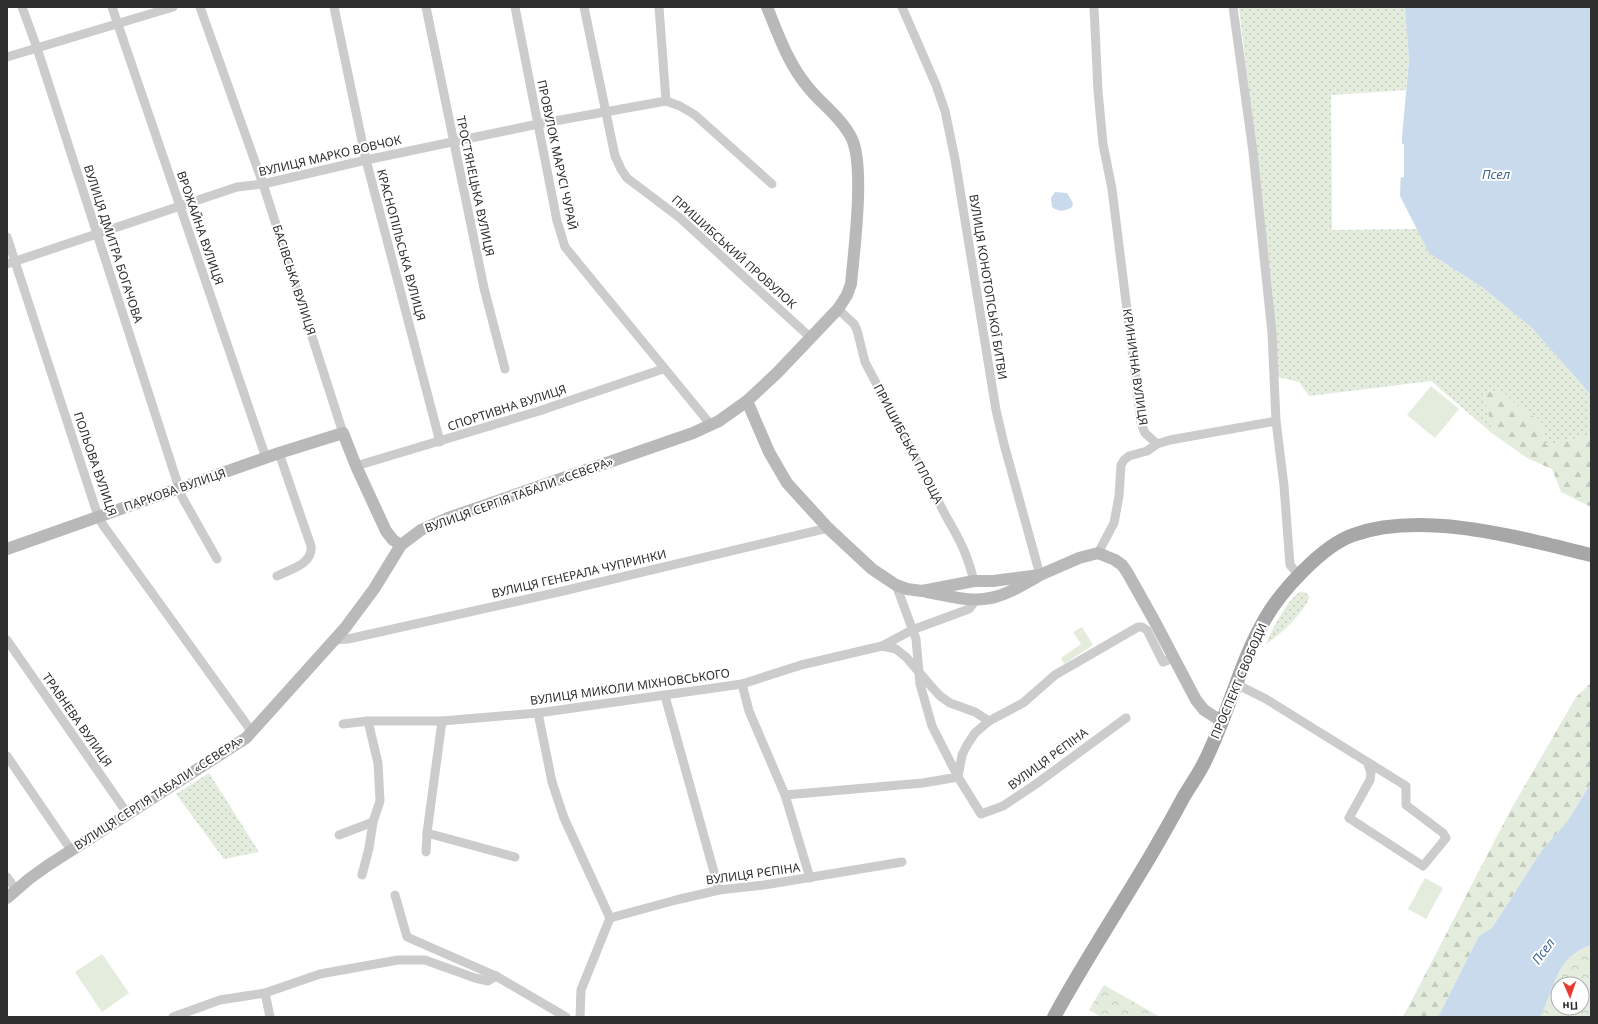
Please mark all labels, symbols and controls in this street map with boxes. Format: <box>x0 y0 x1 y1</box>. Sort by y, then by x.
street label: ПРОВУЛОК МАРУСІ ЧУРАЙ <box>533 78 582 231</box>
street label: ТРОСТЯНЕЦЬКА ВУЛИЦЯ <box>452 114 499 258</box>
street label: ВУЛИЦЯ МАРКО ВОВЧОК <box>257 131 403 180</box>
street label: ВУЛИЦЯ ДМИТРА БОГАЧОВА <box>80 163 147 325</box>
water label: Псел <box>1482 165 1511 183</box>
street label: КРАСНОПІЛЬСЬКА ВУЛИЦЯ <box>373 167 430 323</box>
street label: ВРОЖАЙНА ВУЛИЦЯ <box>173 169 228 287</box>
street label: ПРИШИБСЬКИЙ ПРОВУЛОК <box>668 191 801 312</box>
street label: ВУЛИЦЯ КОНОТОПСЬКОЇ БИТВИ <box>965 193 1012 381</box>
street label: БАСІВСЬКА ВУЛИЦЯ <box>269 223 320 337</box>
street label: КРИНИЧНА ВУЛИЦЯ <box>1119 307 1152 426</box>
street label: СПОРТИВНА ВУЛИЦЯ <box>445 380 569 435</box>
street label: ПРИШИБСЬКА ПЛОЩА <box>870 381 947 507</box>
street label: ПОЛЬОВА ВУЛИЦЯ <box>70 409 121 518</box>
street label: ВУЛИЦЯ СЕРГІЯ ТАБАЛИ «СЄВЄРА» <box>422 452 615 537</box>
street label: ПАРКОВА ВУЛИЦЯ <box>122 464 228 515</box>
street label: ВУЛИЦЯ ГЕНЕРАЛА ЧУПРИНКИ <box>490 545 668 602</box>
street label: ПРОСПЕКТ СВОБОДИ <box>1206 620 1271 741</box>
street label: ВУЛИЦЯ МИКОЛИ МІХНОВСЬКОГО <box>529 664 731 709</box>
street label: ТРАВНЕВА ВУЛИЦЯ <box>39 669 116 770</box>
street label: ВУЛИЦЯ РЄПІНА <box>1004 724 1091 793</box>
street label: ВУЛИЦЯ СЕРГІЯ ТАБАЛИ «СЄВЄРА» <box>71 731 247 854</box>
street label: ВУЛИЦЯ РЄПІНА <box>705 858 801 889</box>
water label: Псел <box>1527 934 1559 968</box>
north arrow <box>1550 976 1590 1016</box>
text: Пн <box>1562 999 1578 1014</box>

